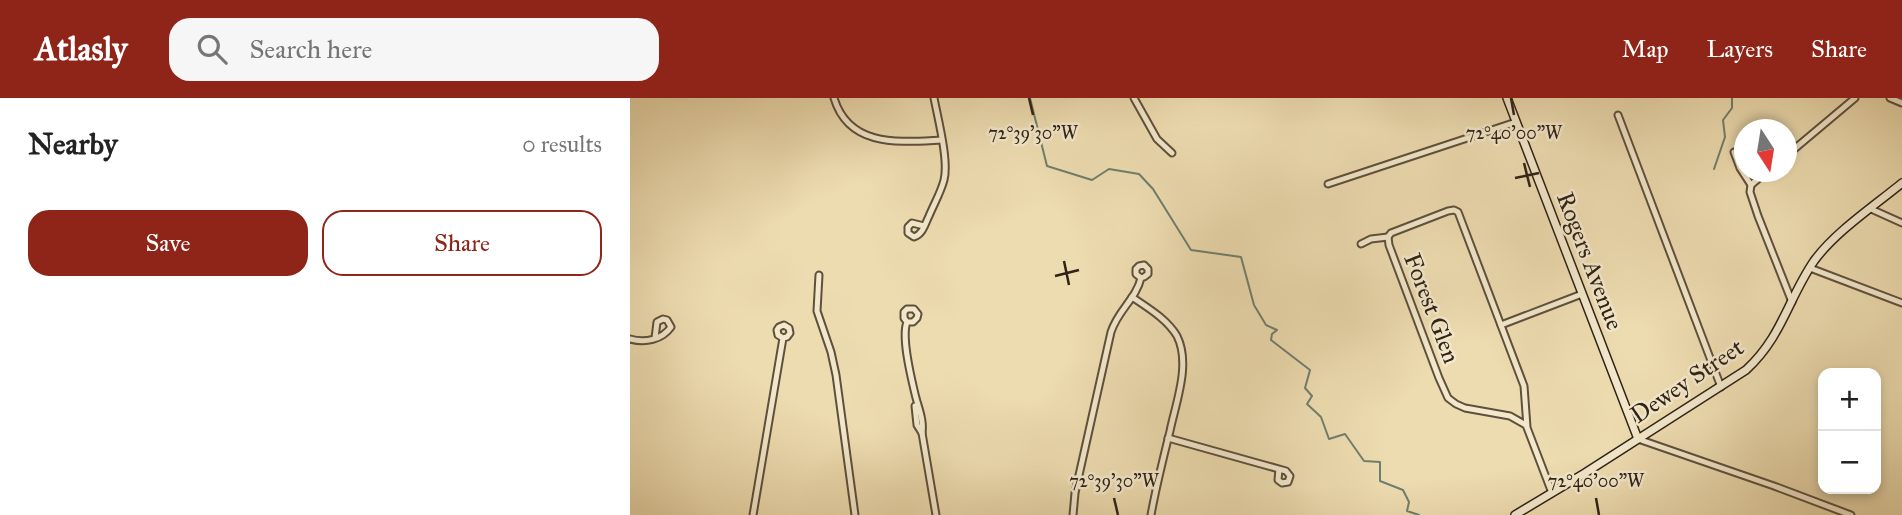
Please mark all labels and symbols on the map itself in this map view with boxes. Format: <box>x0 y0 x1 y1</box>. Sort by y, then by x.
north arrow <box>1734 119 1797 182</box>
text: 72°39'30"W <box>988 122 1079 144</box>
text: 72°40'00"W <box>1466 122 1563 144</box>
street label: Rogers Avenue <box>1550 188 1630 334</box>
street label: Forest Glen <box>1397 249 1467 367</box>
street label: Dewey Street <box>1625 332 1750 430</box>
text: 72°39'30"W <box>1069 470 1160 492</box>
text: 72°40'00"W <box>1548 470 1645 492</box>

